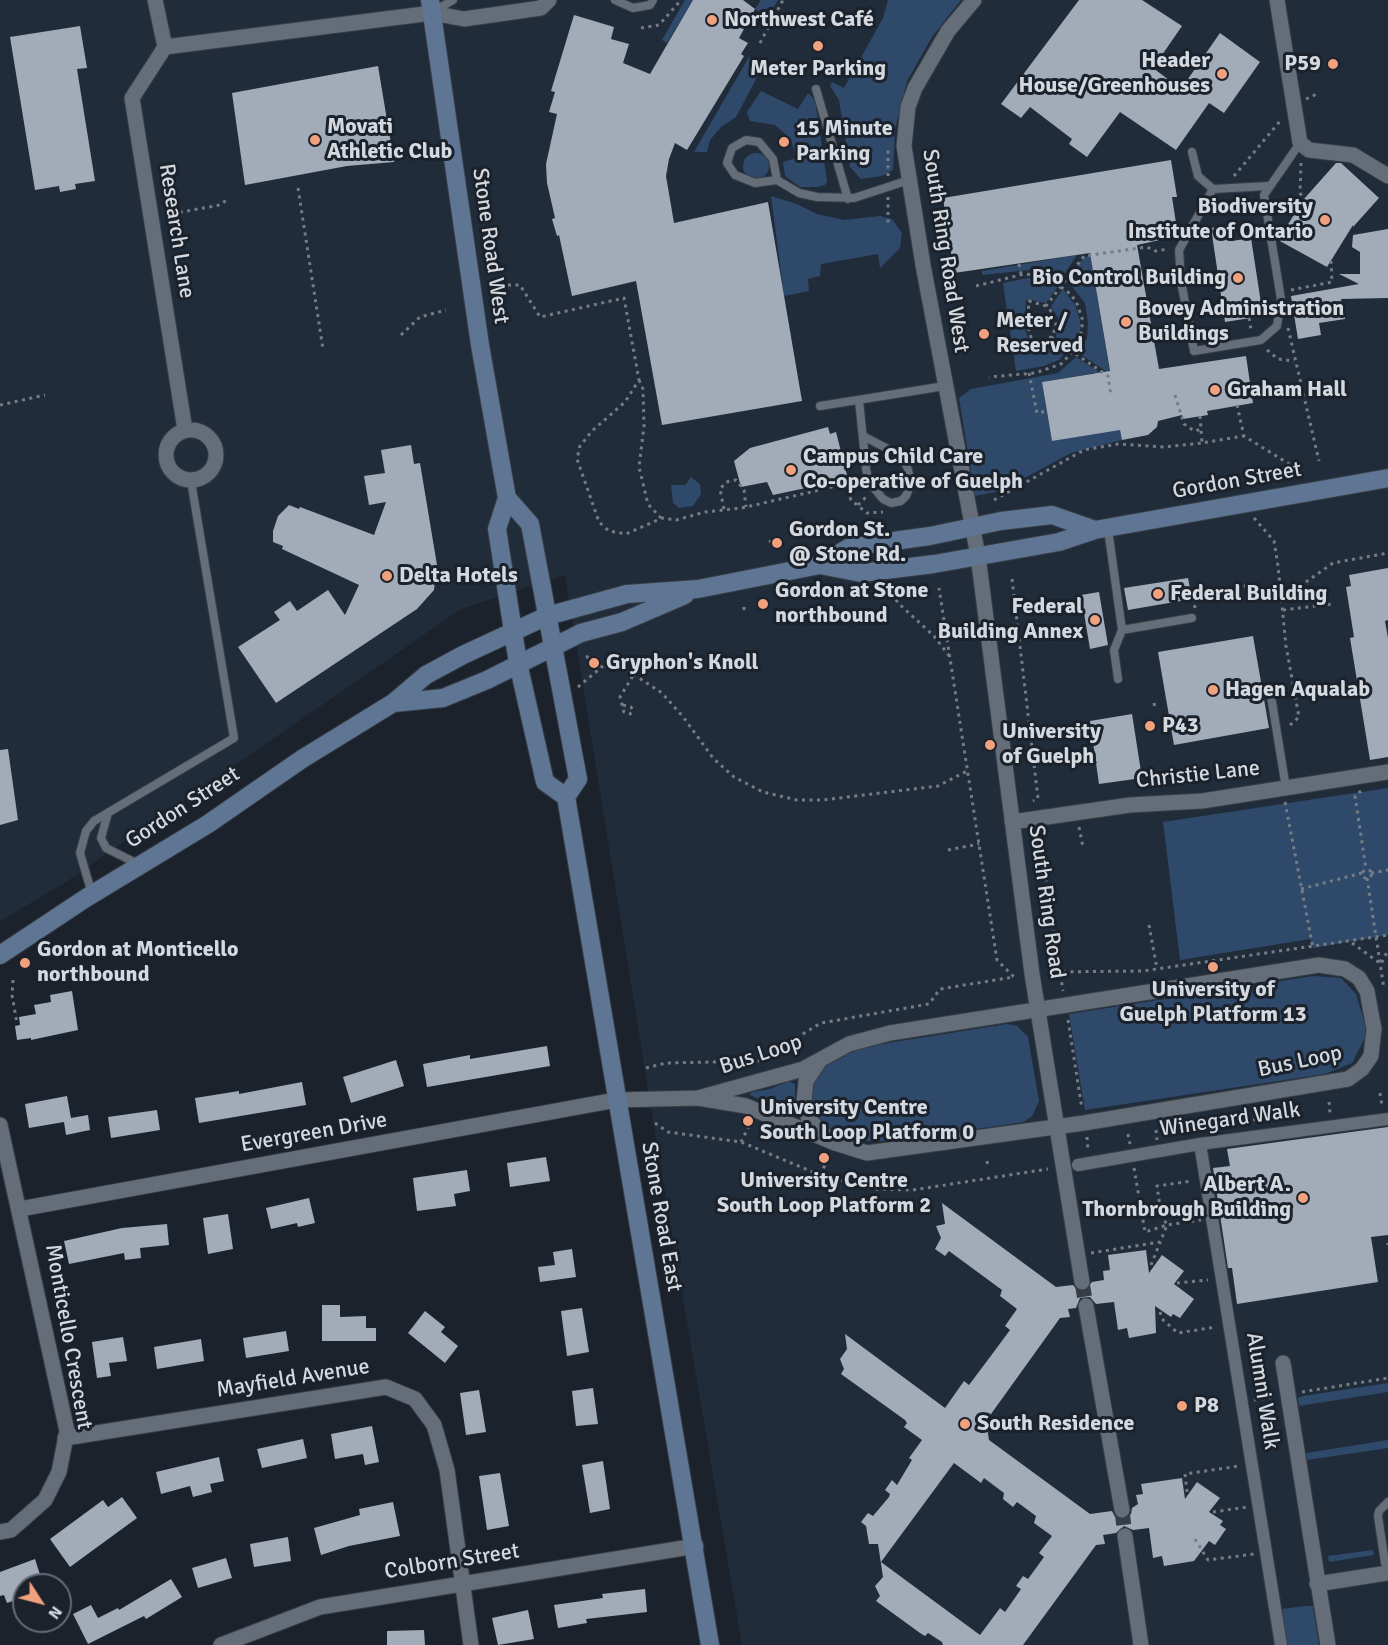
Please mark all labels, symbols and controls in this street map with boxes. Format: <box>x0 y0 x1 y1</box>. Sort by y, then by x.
place label: Northwest Café <box>724 7 874 33</box>
marker: Northwest Café <box>705 13 719 27</box>
marker: Meter Parking <box>811 39 825 53</box>
place label: Header House/Greenhouses <box>1019 48 1210 100</box>
place label: P59 <box>1284 51 1321 77</box>
place label: Meter Parking <box>750 56 886 82</box>
marker: P59 <box>1326 57 1340 71</box>
marker: Header House/Greenhouses <box>1215 67 1229 81</box>
place label: Movati Athletic Club <box>327 114 452 166</box>
place label: 15 Minute Parking <box>796 116 893 168</box>
marker: Movati Athletic Club <box>308 133 322 147</box>
marker: 15 Minute Parking <box>777 135 791 149</box>
street label: South Ring Road West <box>916 147 974 355</box>
street label: Research Lane <box>152 162 200 300</box>
street label: Stone Road West <box>466 166 514 326</box>
place label: Biodiversity Institute of Ontario <box>1128 194 1313 246</box>
marker: Biodiversity Institute of Ontario <box>1318 213 1332 227</box>
place label: Bio Control Building <box>1032 265 1226 291</box>
marker: Bio Control Building <box>1231 271 1245 285</box>
place label: Bovey Administration Buildings <box>1138 296 1344 348</box>
place label: Meter / Reserved <box>996 308 1083 360</box>
marker: Bovey Administration Buildings <box>1119 315 1133 329</box>
marker: Meter / Reserved <box>977 327 991 341</box>
place label: Graham Hall <box>1227 377 1347 403</box>
marker: Graham Hall <box>1208 383 1222 397</box>
place label: Campus Child Care Co-operative of Guelph <box>803 444 1023 496</box>
street label: Gordon Street <box>1170 457 1304 505</box>
marker: Campus Child Care Co-operative of Guelph <box>784 463 798 477</box>
place label: Gordon St. @ Stone Rd. <box>789 517 906 568</box>
marker: Gordon St. @ Stone Rd. <box>770 536 784 550</box>
place label: Delta Hotels <box>399 563 518 589</box>
marker: Delta Hotels <box>380 569 394 583</box>
place label: Gordon at Stone northbound <box>775 578 929 630</box>
place label: Federal Building <box>1170 581 1327 607</box>
marker: Federal Building <box>1151 587 1165 601</box>
place label: Federal Building Annex <box>937 594 1083 646</box>
marker: Gordon at Stone northbound <box>756 597 770 611</box>
marker: Federal Building Annex <box>1088 613 1102 627</box>
place label: Gryphon's Knoll <box>606 650 759 676</box>
marker: Gryphon's Knoll <box>587 656 601 670</box>
place label: Hagen Aqualab <box>1225 677 1370 703</box>
marker: Hagen Aqualab <box>1206 683 1220 697</box>
place label: P43 <box>1162 713 1199 739</box>
place label: University of Guelph <box>1002 719 1101 770</box>
marker: P43 <box>1143 719 1157 733</box>
marker: University of Guelph <box>983 738 997 752</box>
street label: Christie Lane <box>1135 755 1261 795</box>
street label: Gordon Street <box>121 761 245 855</box>
street label: South Ring Road <box>1022 823 1070 981</box>
place label: Gordon at Monticello northbound <box>37 937 238 988</box>
marker: Gordon at Monticello northbound <box>18 956 32 970</box>
marker: University of Guelph Platform 13 <box>1206 960 1220 974</box>
place label: University of Guelph Platform 13 <box>1119 977 1307 1028</box>
street label: Bus Loop <box>716 1029 806 1081</box>
street label: Bus Loop <box>1256 1040 1344 1084</box>
place label: University Centre South Loop Platform 0 <box>760 1095 974 1146</box>
street label: Winegard Walk <box>1158 1097 1302 1143</box>
street label: Evergreen Drive <box>239 1107 389 1159</box>
marker: University Centre South Loop Platform 0 <box>741 1114 755 1128</box>
street label: Stone Road East <box>635 1140 687 1294</box>
marker: University Centre South Loop Platform 2 <box>817 1151 831 1165</box>
place label: University Centre South Loop Platform 2 <box>717 1168 931 1220</box>
place label: Albert A. Thornbrough Building <box>1082 1172 1291 1224</box>
marker: Albert A. Thornbrough Building <box>1296 1191 1310 1205</box>
street label: Monticello Crescent <box>39 1242 97 1432</box>
street label: Alumni Walk <box>1240 1330 1284 1452</box>
street label: Mayfield Avenue <box>215 1354 371 1404</box>
place label: P8 <box>1194 1393 1219 1419</box>
marker: P8 <box>1175 1399 1189 1413</box>
place label: South Residence <box>977 1411 1134 1437</box>
marker: South Residence <box>958 1417 972 1431</box>
street label: Colborn Street <box>383 1538 521 1586</box>
north arrow <box>12 1573 72 1633</box>
text: N <box>44 1602 66 1623</box>

